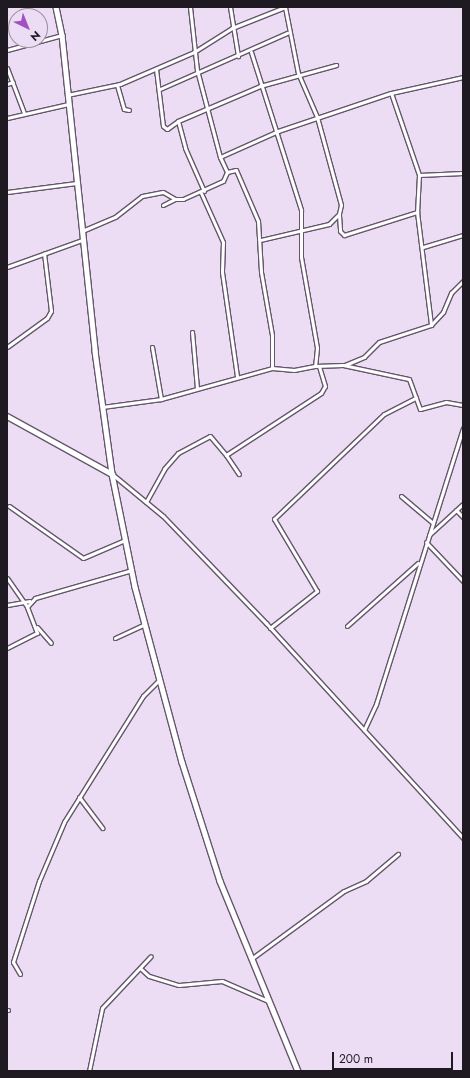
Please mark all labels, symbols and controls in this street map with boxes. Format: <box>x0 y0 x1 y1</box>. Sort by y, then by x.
north arrow <box>8 8 48 48</box>
text: N <box>27 27 44 45</box>
scale bar <box>334 1044 455 1070</box>
text: 200 m <box>339 1050 373 1068</box>

